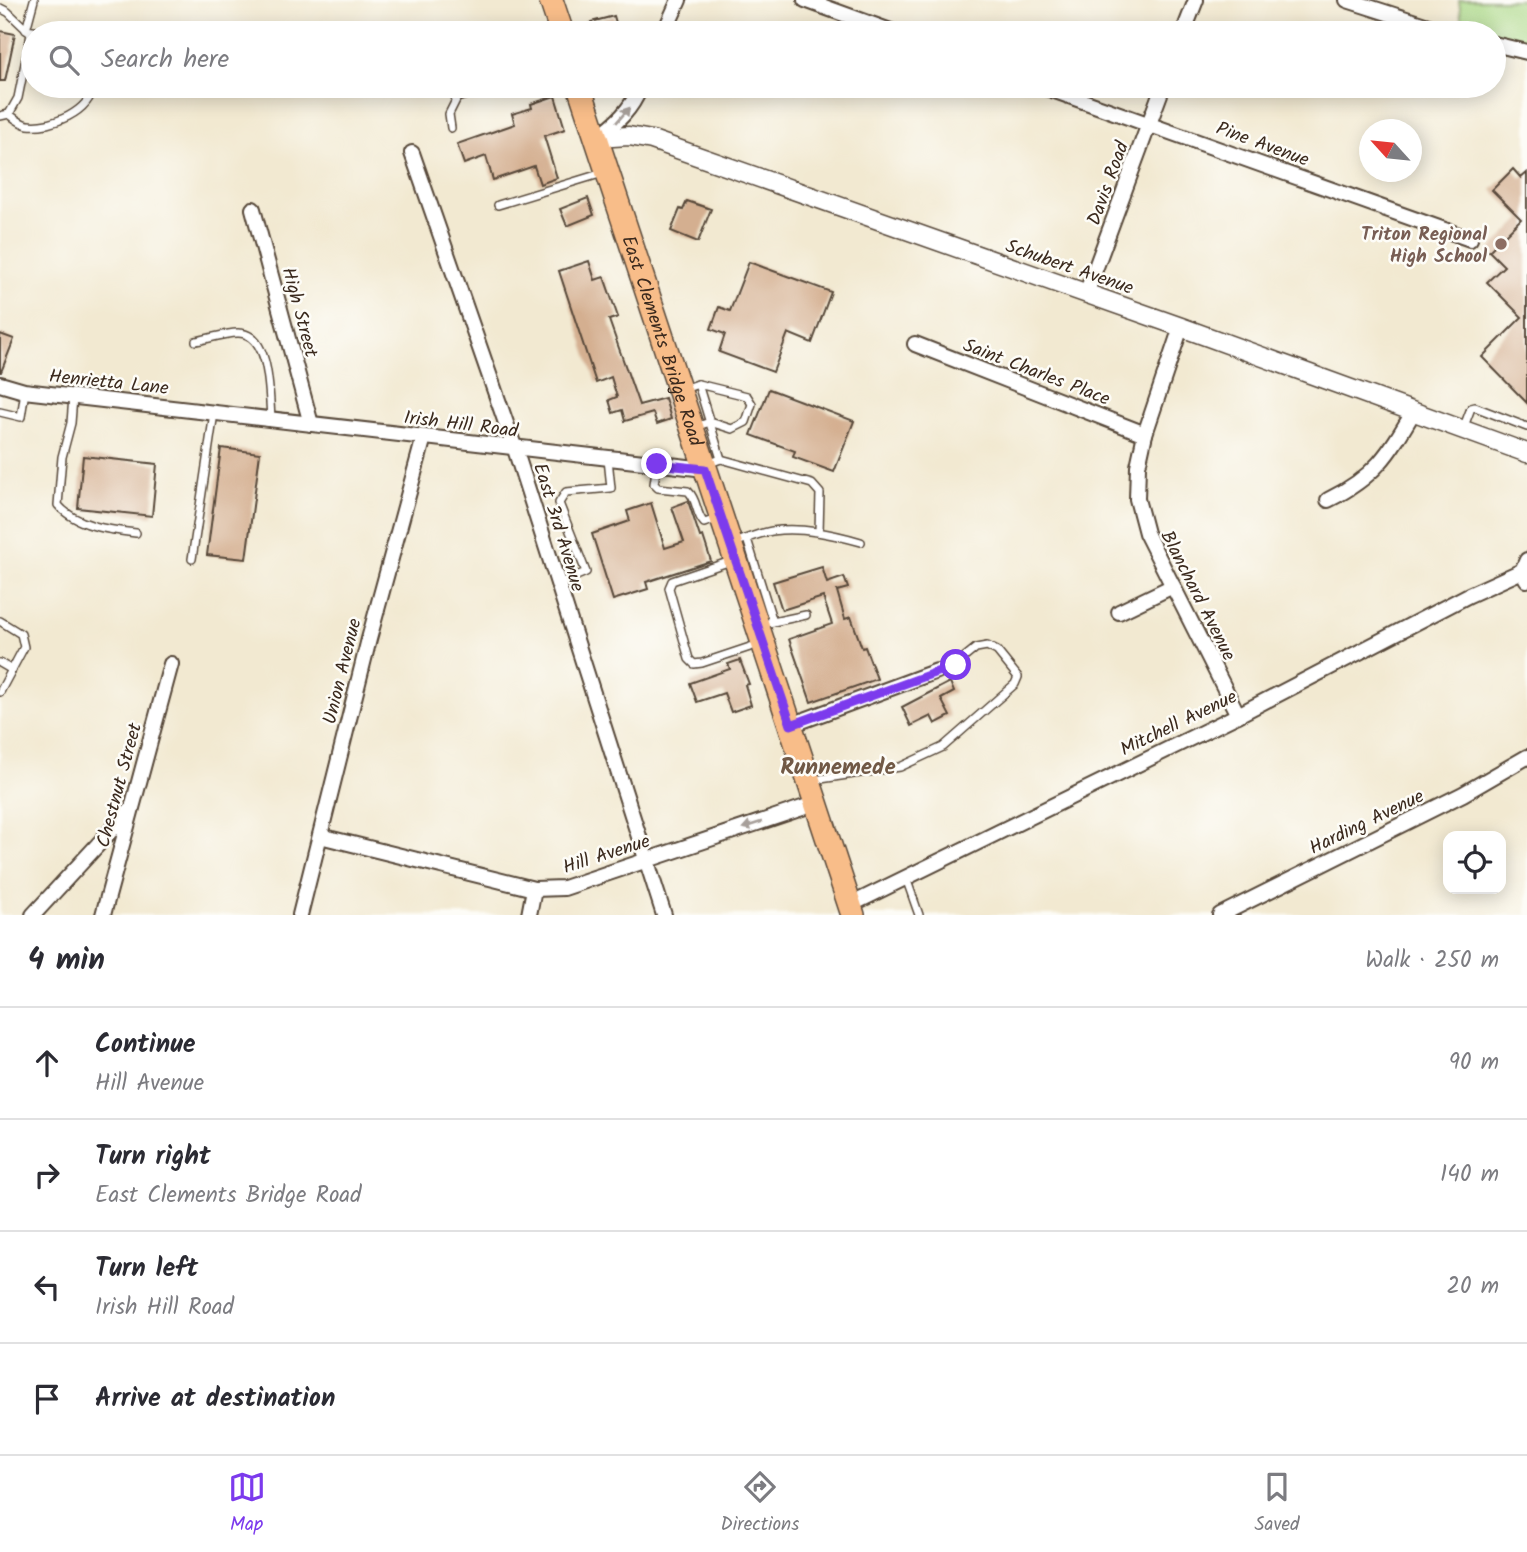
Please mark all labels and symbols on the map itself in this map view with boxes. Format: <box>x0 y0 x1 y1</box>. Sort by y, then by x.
one-way arrow <box>615 106 631 124</box>
street label: Pine Avenue <box>1212 114 1313 176</box>
north arrow <box>1359 119 1422 182</box>
street label: Davis Road <box>1080 137 1138 230</box>
place label: Triton Regional High School <box>1361 220 1488 272</box>
street label: East Clements Bridge Road <box>612 232 710 451</box>
street label: Schubert Avenue <box>1001 232 1138 304</box>
marker: Triton Regional High School <box>1493 236 1509 252</box>
street label: High Street <box>273 264 326 362</box>
street label: Saint Charles Place <box>958 331 1115 415</box>
street label: Henrietta Lane <box>48 362 170 404</box>
street label: Irish Hill Road <box>402 403 520 447</box>
route end <box>641 448 672 479</box>
street label: East 3rd Avenue <box>524 459 592 596</box>
street label: Blanchard Avenue <box>1151 526 1243 667</box>
street label: Union Avenue <box>315 615 371 728</box>
route start <box>940 649 971 680</box>
street label: Mitchell Avenue <box>1115 682 1243 765</box>
street label: Chestnut Street <box>89 719 151 851</box>
district label: Runnemede <box>780 750 896 786</box>
street label: Harding Avenue <box>1304 782 1430 864</box>
one-way arrow <box>742 820 763 831</box>
street label: Hill Avenue <box>559 827 655 883</box>

